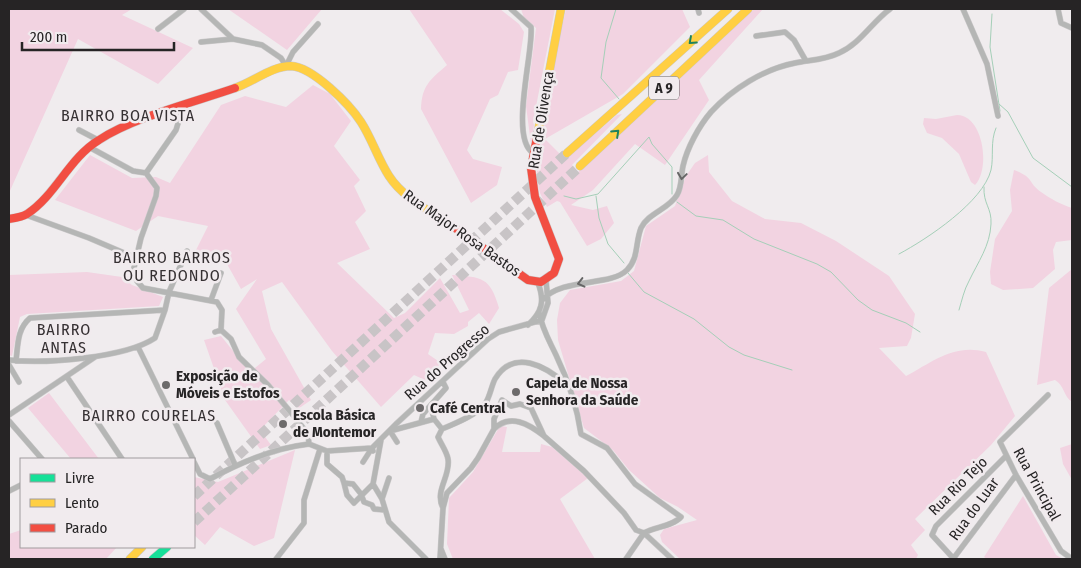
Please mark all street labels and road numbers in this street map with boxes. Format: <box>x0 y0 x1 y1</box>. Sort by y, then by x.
street label: Rua de Olivença <box>524 70 558 170</box>
road number: A 9 <box>649 76 679 100</box>
street label: Rua Major Rosa Bastos <box>400 186 524 280</box>
street label: Rua do Progresso <box>401 320 493 404</box>
street label: Rua Principal <box>1010 444 1064 524</box>
street label: Rua Rio Tejo <box>925 453 991 519</box>
street label: Rua do Luar <box>945 473 1003 544</box>

